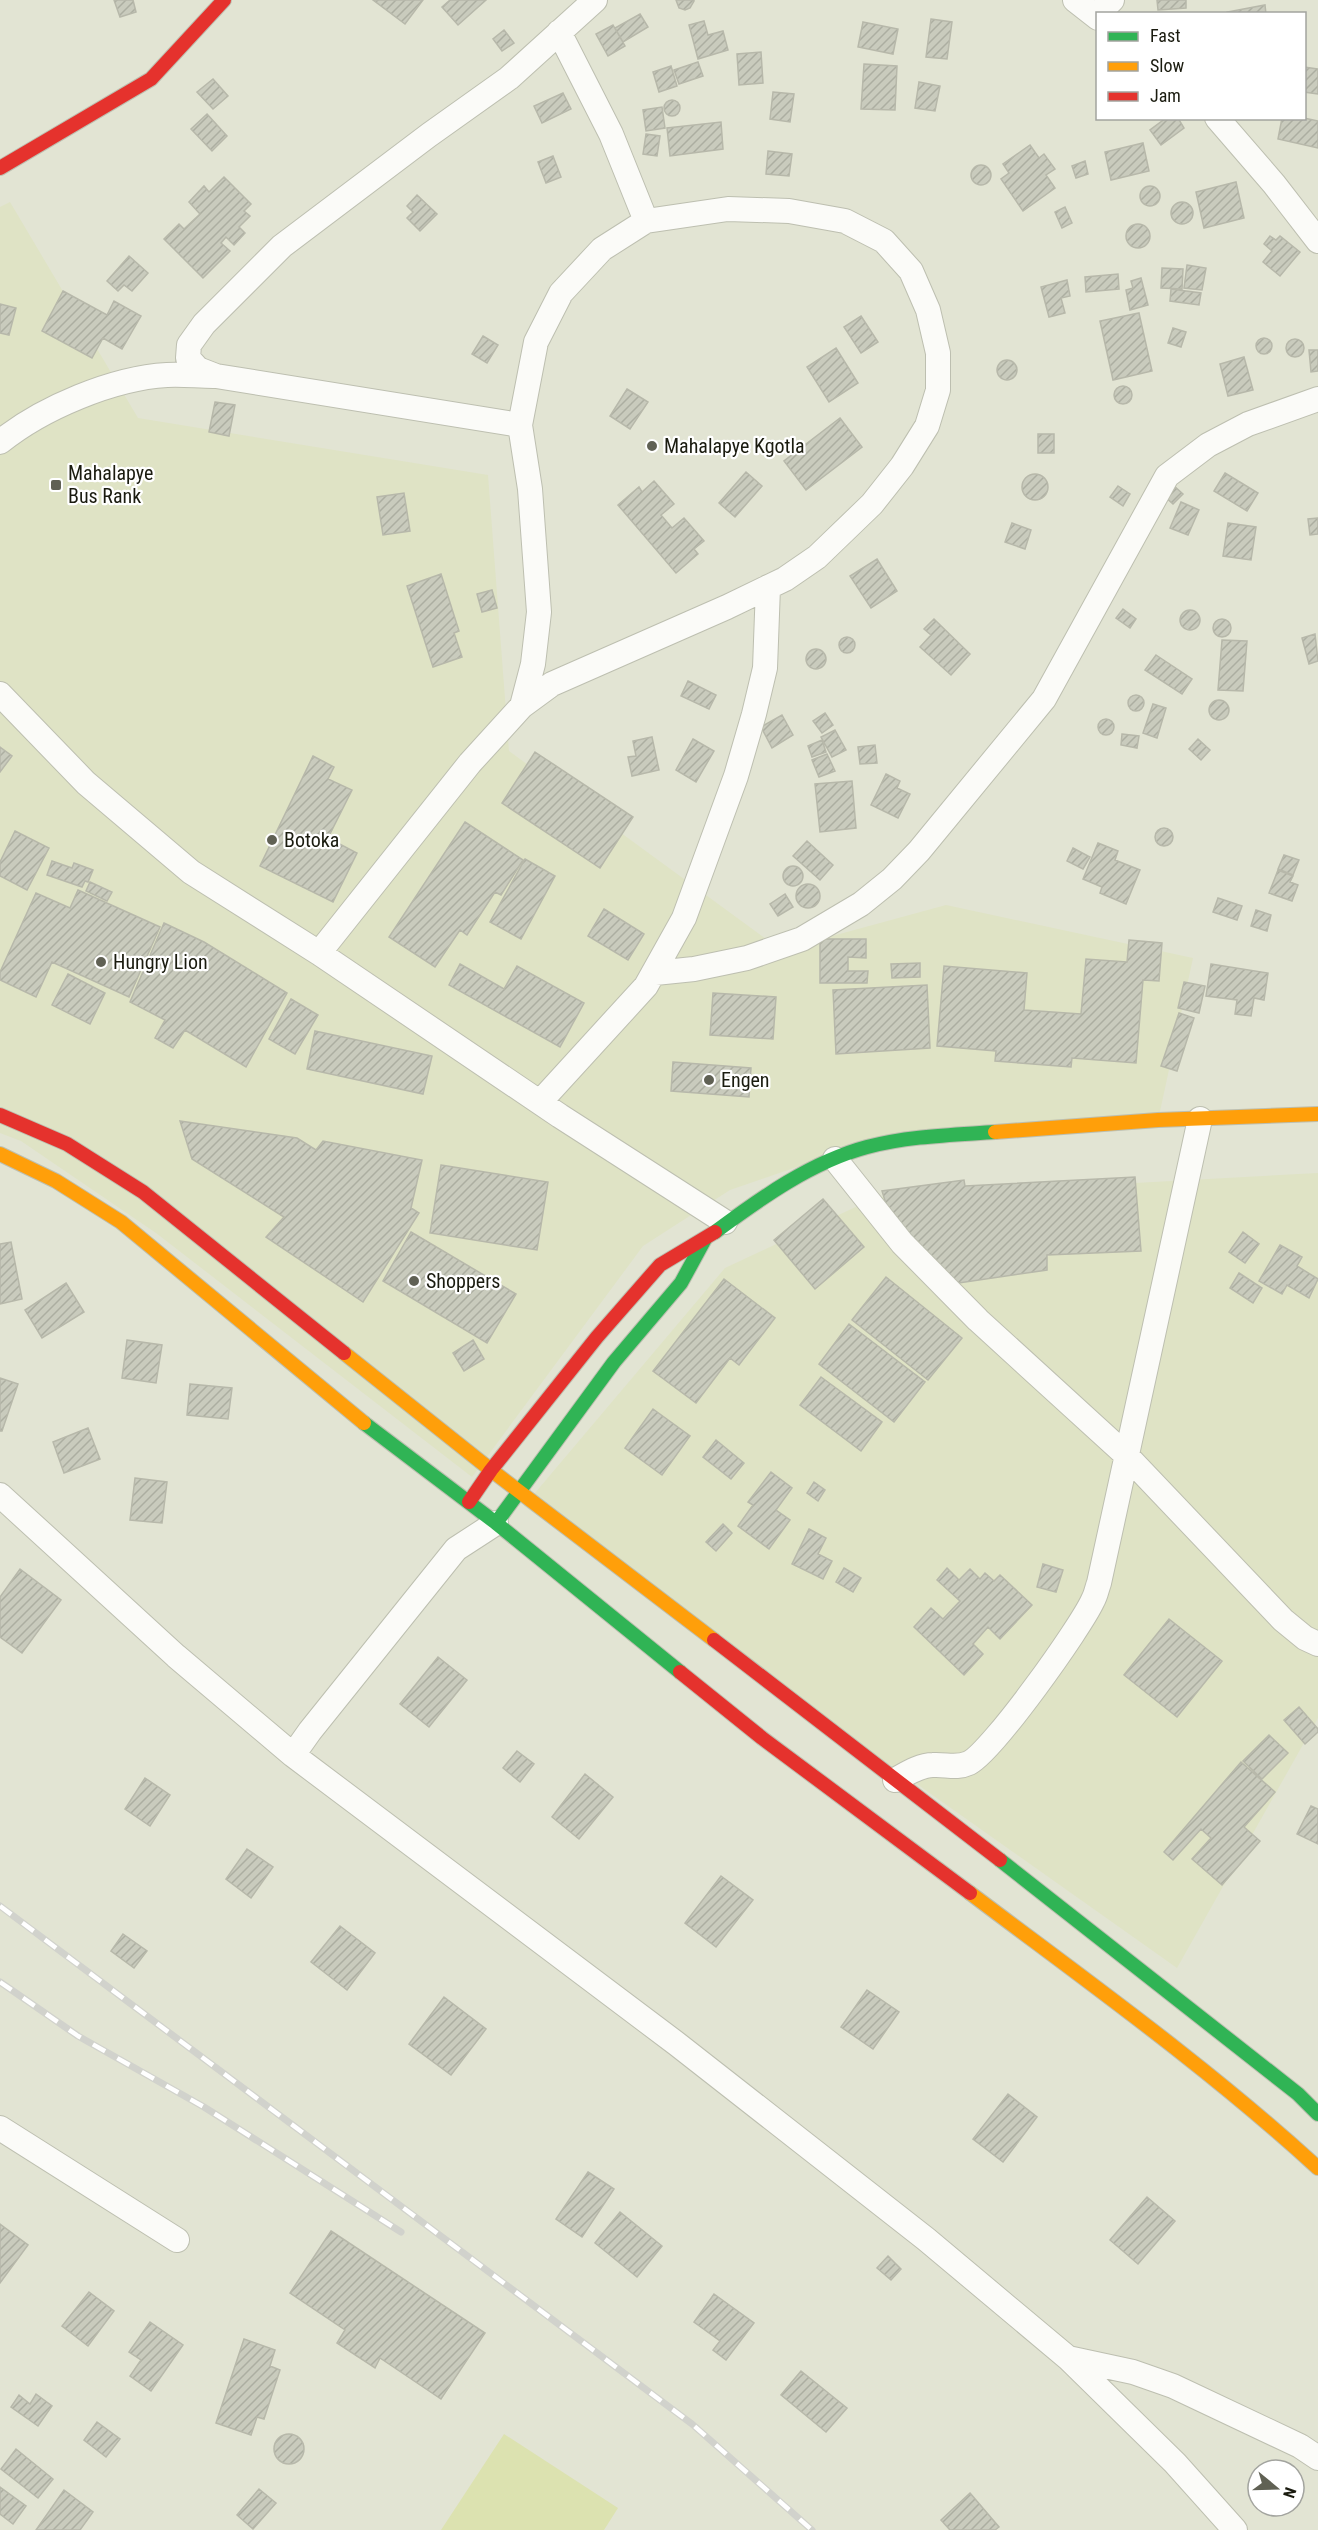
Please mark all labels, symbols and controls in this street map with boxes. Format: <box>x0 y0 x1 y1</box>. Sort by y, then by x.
legend <box>1096 12 1306 120</box>
text: Fast <box>1150 25 1181 46</box>
text: Slow <box>1150 55 1185 76</box>
text: Jam <box>1150 85 1181 106</box>
place label: Mahalapye Kgotla <box>664 434 805 458</box>
marker: Mahalapye Kgotla <box>645 439 659 453</box>
place label: Mahalapye Bus Rank <box>68 461 153 508</box>
marker: Mahalapye Bus Rank <box>49 478 63 492</box>
place label: Botoka <box>284 828 339 852</box>
marker: Botoka <box>265 833 279 847</box>
place label: Hungry Lion <box>113 950 208 974</box>
marker: Hungry Lion <box>94 955 108 969</box>
place label: Engen <box>721 1068 770 1092</box>
marker: Engen <box>702 1073 716 1087</box>
place label: Shoppers <box>426 1269 500 1293</box>
marker: Shoppers <box>407 1274 421 1288</box>
north arrow <box>1246 2458 1306 2518</box>
text: N <box>1279 2485 1300 2500</box>

